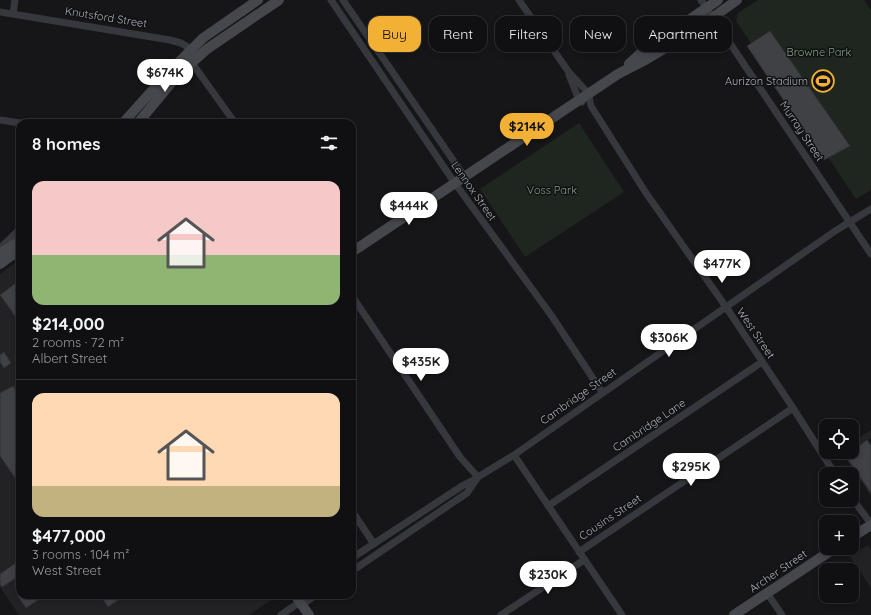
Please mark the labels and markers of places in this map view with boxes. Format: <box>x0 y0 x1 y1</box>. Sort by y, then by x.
pin: $674K <box>137 59 193 93</box>
sports icon: Aurizon Stadium <box>810 68 836 94</box>
place label: Aurizon Stadium <box>725 74 808 88</box>
pin: $214K <box>499 113 555 147</box>
pin: $444K <box>381 192 437 226</box>
pin: $477K <box>694 250 750 284</box>
pin: $306K <box>641 324 697 358</box>
pin: $435K <box>393 348 449 382</box>
pin: $295K <box>663 453 719 487</box>
pin: $230K <box>520 561 576 595</box>

